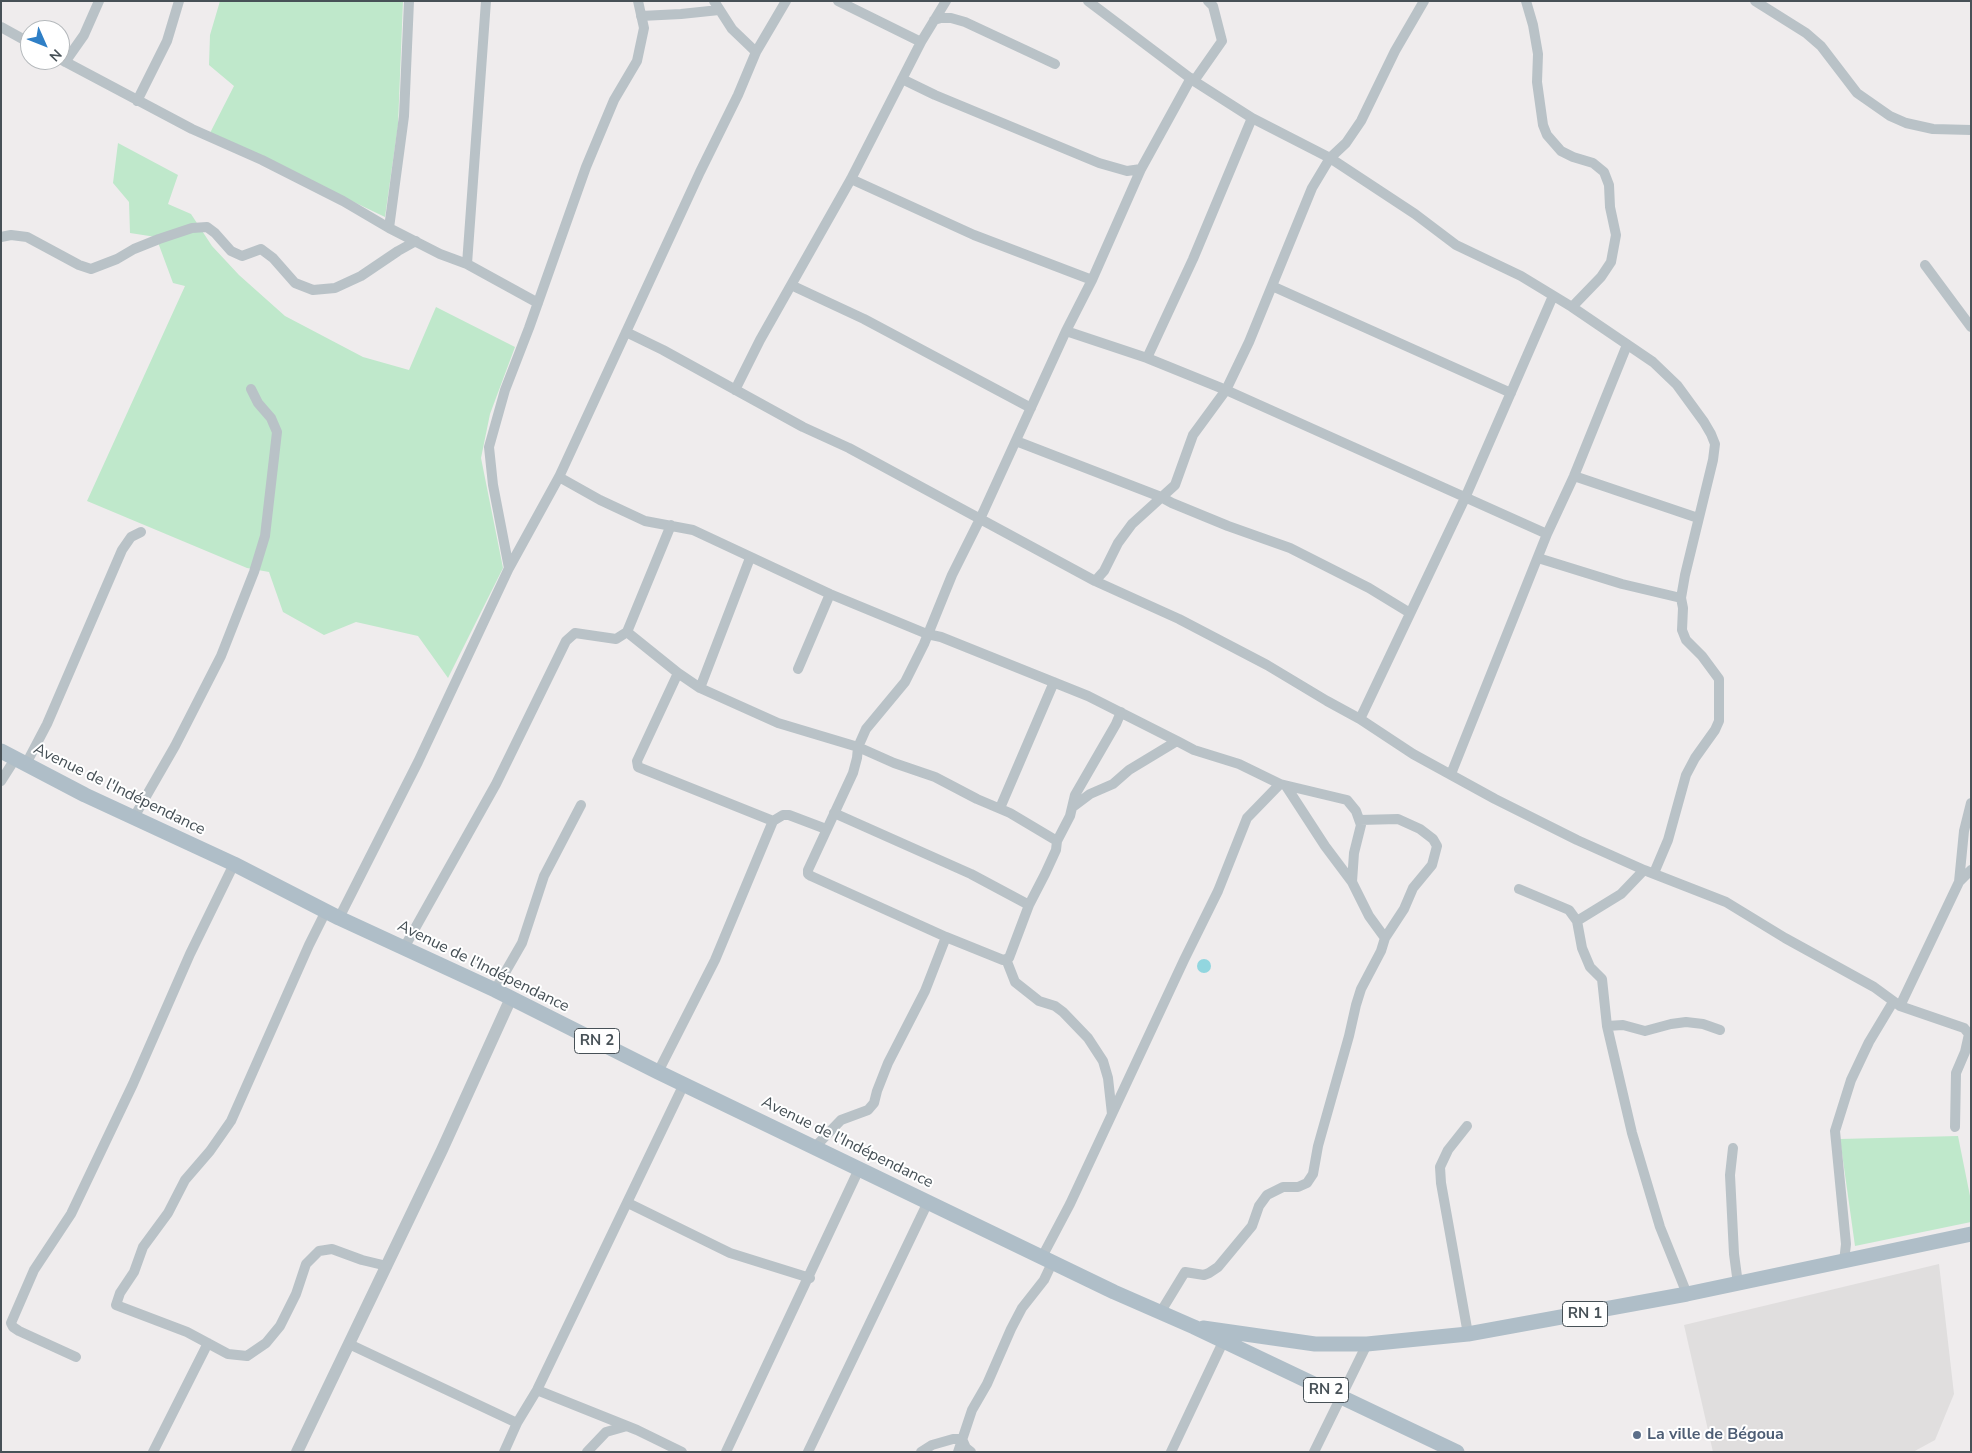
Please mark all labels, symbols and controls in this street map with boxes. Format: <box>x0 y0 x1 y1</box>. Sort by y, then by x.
north arrow <box>20 20 70 70</box>
text: N <box>45 45 66 65</box>
street label: Avenue de l'Indépendance <box>30 740 208 840</box>
street label: Avenue de l'Indépendance <box>394 917 572 1017</box>
road number: RN 2 <box>574 1028 620 1054</box>
street label: Avenue de l'Indépendance <box>758 1093 936 1193</box>
road number: RN 1 <box>1562 1302 1608 1326</box>
road number: RN 2 <box>1304 1378 1348 1402</box>
place label: La ville de Bégoua <box>1647 1425 1784 1445</box>
marker: La ville de Bégoua <box>1631 1429 1643 1441</box>

